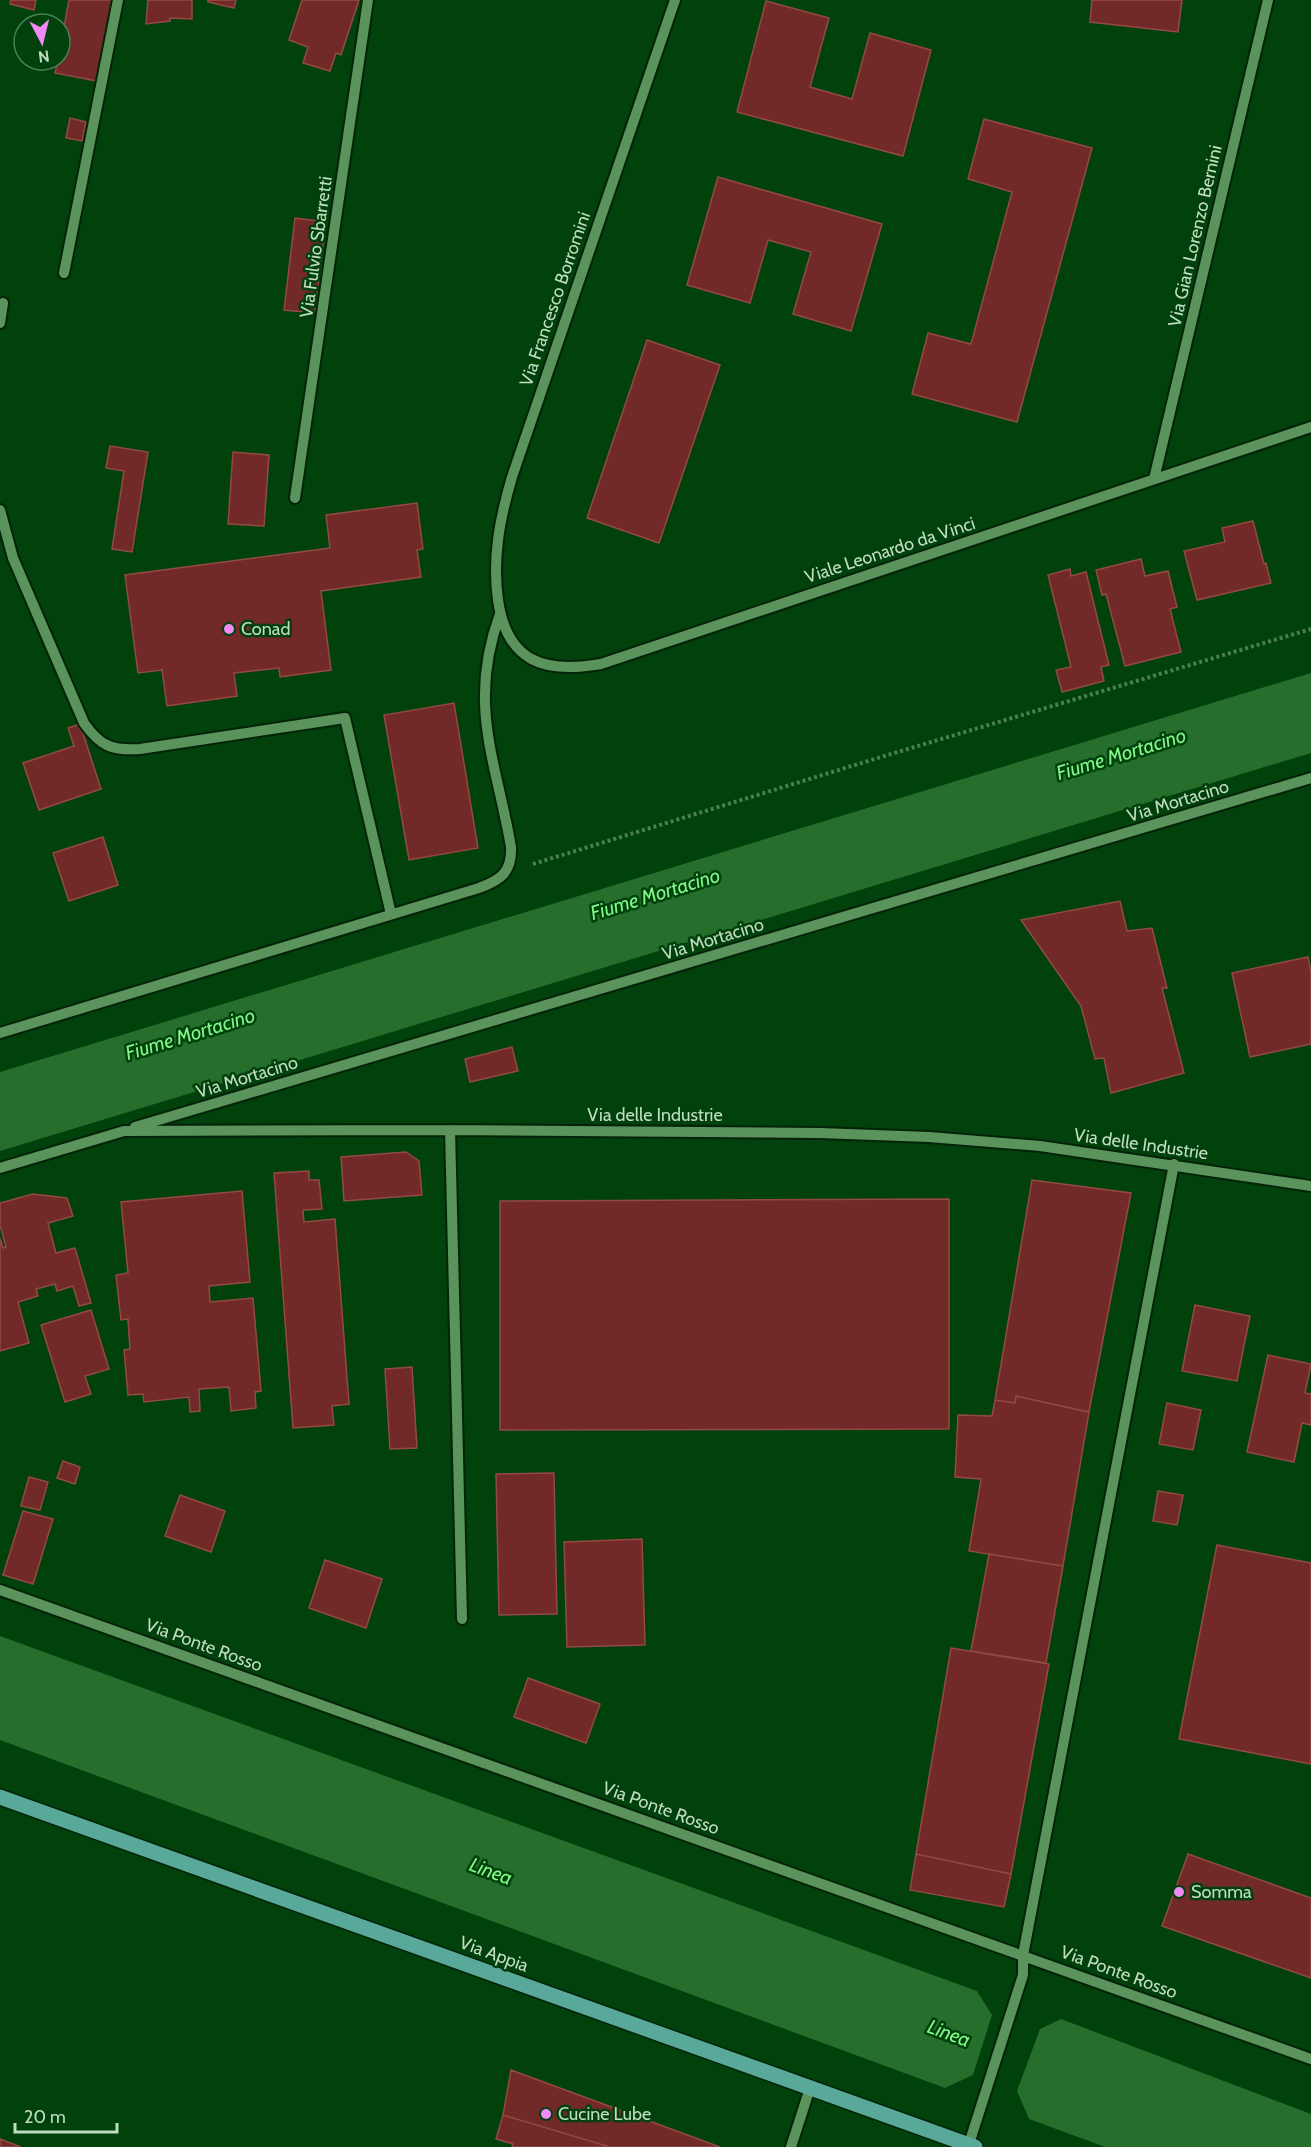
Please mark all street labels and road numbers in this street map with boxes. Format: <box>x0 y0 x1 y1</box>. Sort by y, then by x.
street label: Via Gian Lorenzo Bernini <box>1163 143 1227 329</box>
street label: Via Fulvio Sbarretti <box>295 175 337 319</box>
street label: Via Francesco Borromini <box>515 209 595 389</box>
street label: Viale Leonardo da Vinci <box>802 512 978 588</box>
street label: Via Mortacino <box>1125 775 1231 827</box>
street label: Via Mortacino <box>660 913 766 965</box>
street label: Via Mortacino <box>194 1051 300 1103</box>
street label: Via delle Industrie <box>587 1104 723 1126</box>
street label: Via delle Industrie <box>1072 1124 1210 1164</box>
street label: Via Ponte Rosso <box>143 1614 265 1676</box>
street label: Via Ponte Rosso <box>600 1777 722 1839</box>
street label: Via Appia <box>456 1931 532 1977</box>
street label: Via Ponte Rosso <box>1058 1941 1180 2003</box>

